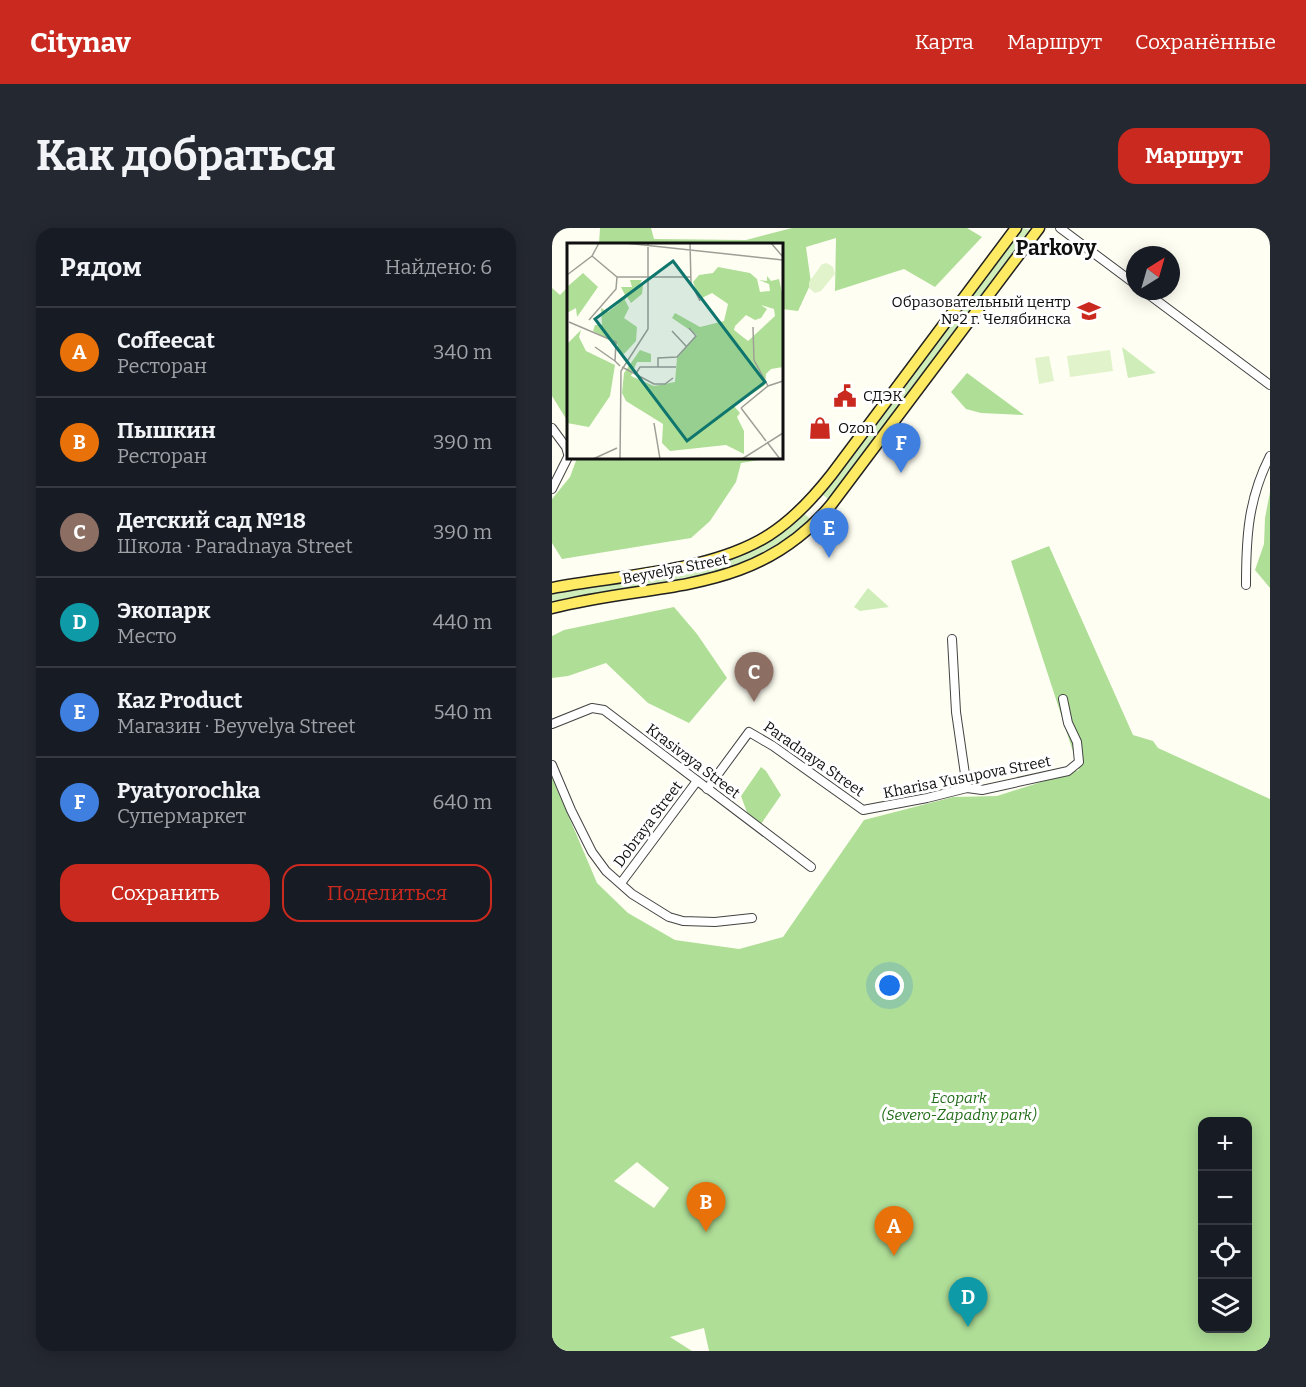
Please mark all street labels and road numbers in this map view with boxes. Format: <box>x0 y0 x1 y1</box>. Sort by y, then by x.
street label: Beyvelya Street <box>621 550 730 588</box>
street label: Paradnaya Street <box>760 718 868 801</box>
street label: Krasivaya Street <box>643 720 744 802</box>
street label: Kharisa Yusupova Street <box>882 752 1053 802</box>
street label: Dobraya Street <box>610 777 687 871</box>

